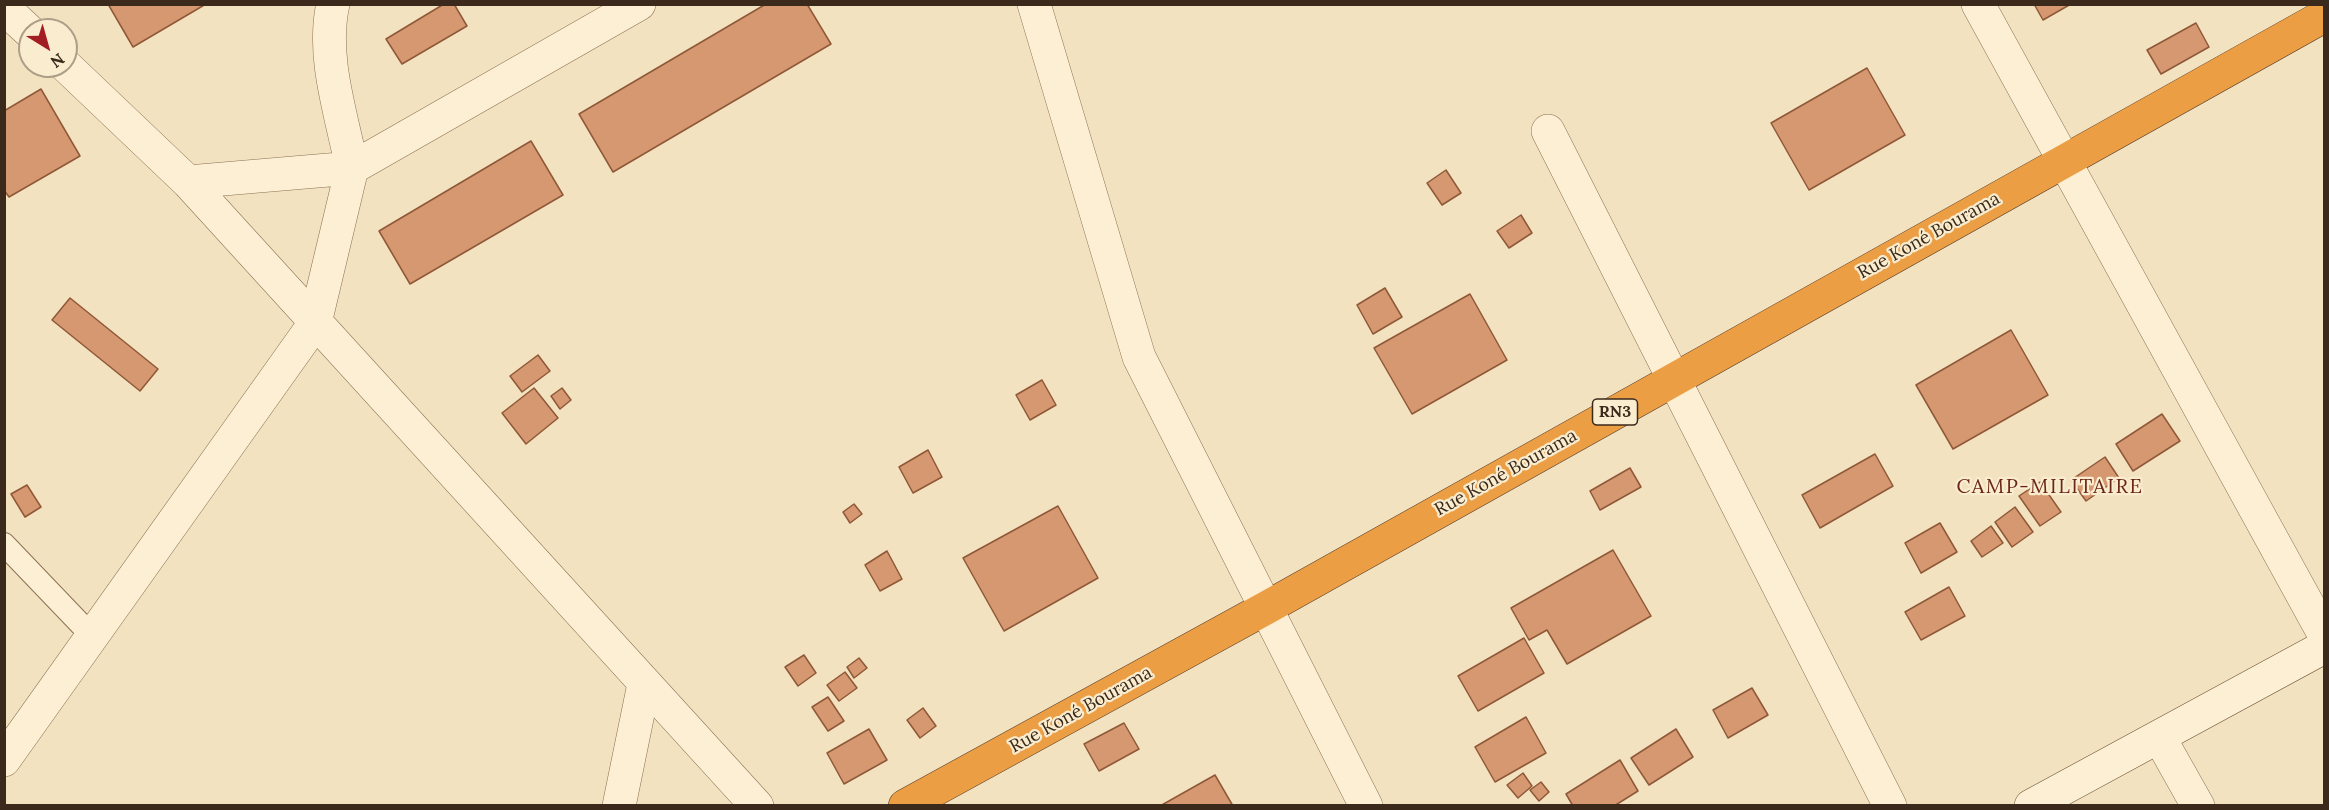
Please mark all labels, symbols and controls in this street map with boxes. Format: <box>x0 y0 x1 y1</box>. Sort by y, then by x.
north arrow <box>18 18 78 78</box>
text: N <box>47 49 69 72</box>
street label: Rue Koné Bourama <box>1854 188 2004 284</box>
road number: RN3 <box>1592 399 1638 425</box>
street label: Rue Koné Bourama <box>1431 425 1581 521</box>
district label: CAMP-MILITAIRE <box>1957 475 2143 499</box>
street label: Rue Koné Bourama <box>1006 662 1156 758</box>

